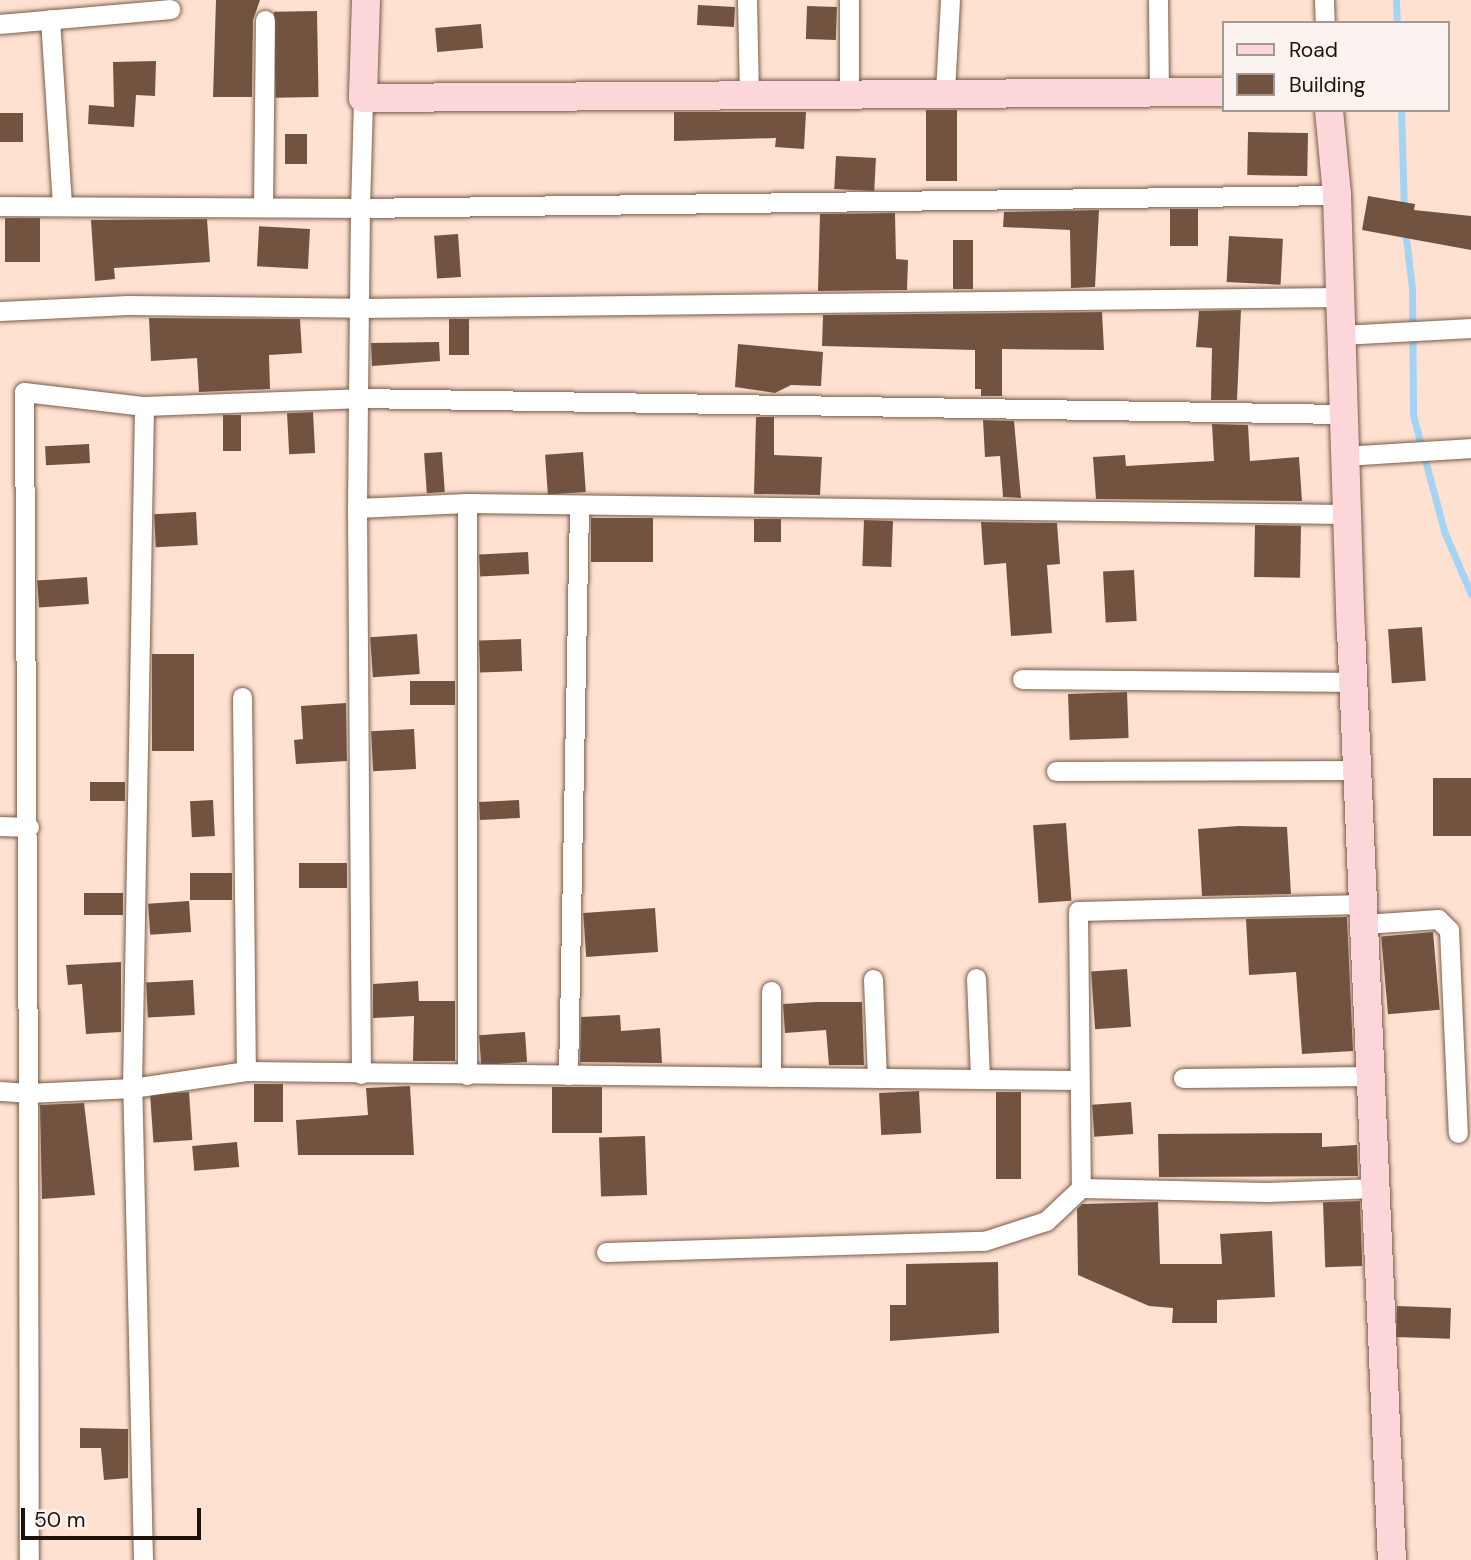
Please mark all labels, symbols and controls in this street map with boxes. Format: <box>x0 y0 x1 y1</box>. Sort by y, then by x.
legend <box>1222 21 1450 112</box>
text: Road <box>1289 36 1338 64</box>
text: Building <box>1289 71 1365 99</box>
scale bar <box>24 1494 205 1538</box>
text: 50 m <box>34 1506 85 1534</box>

